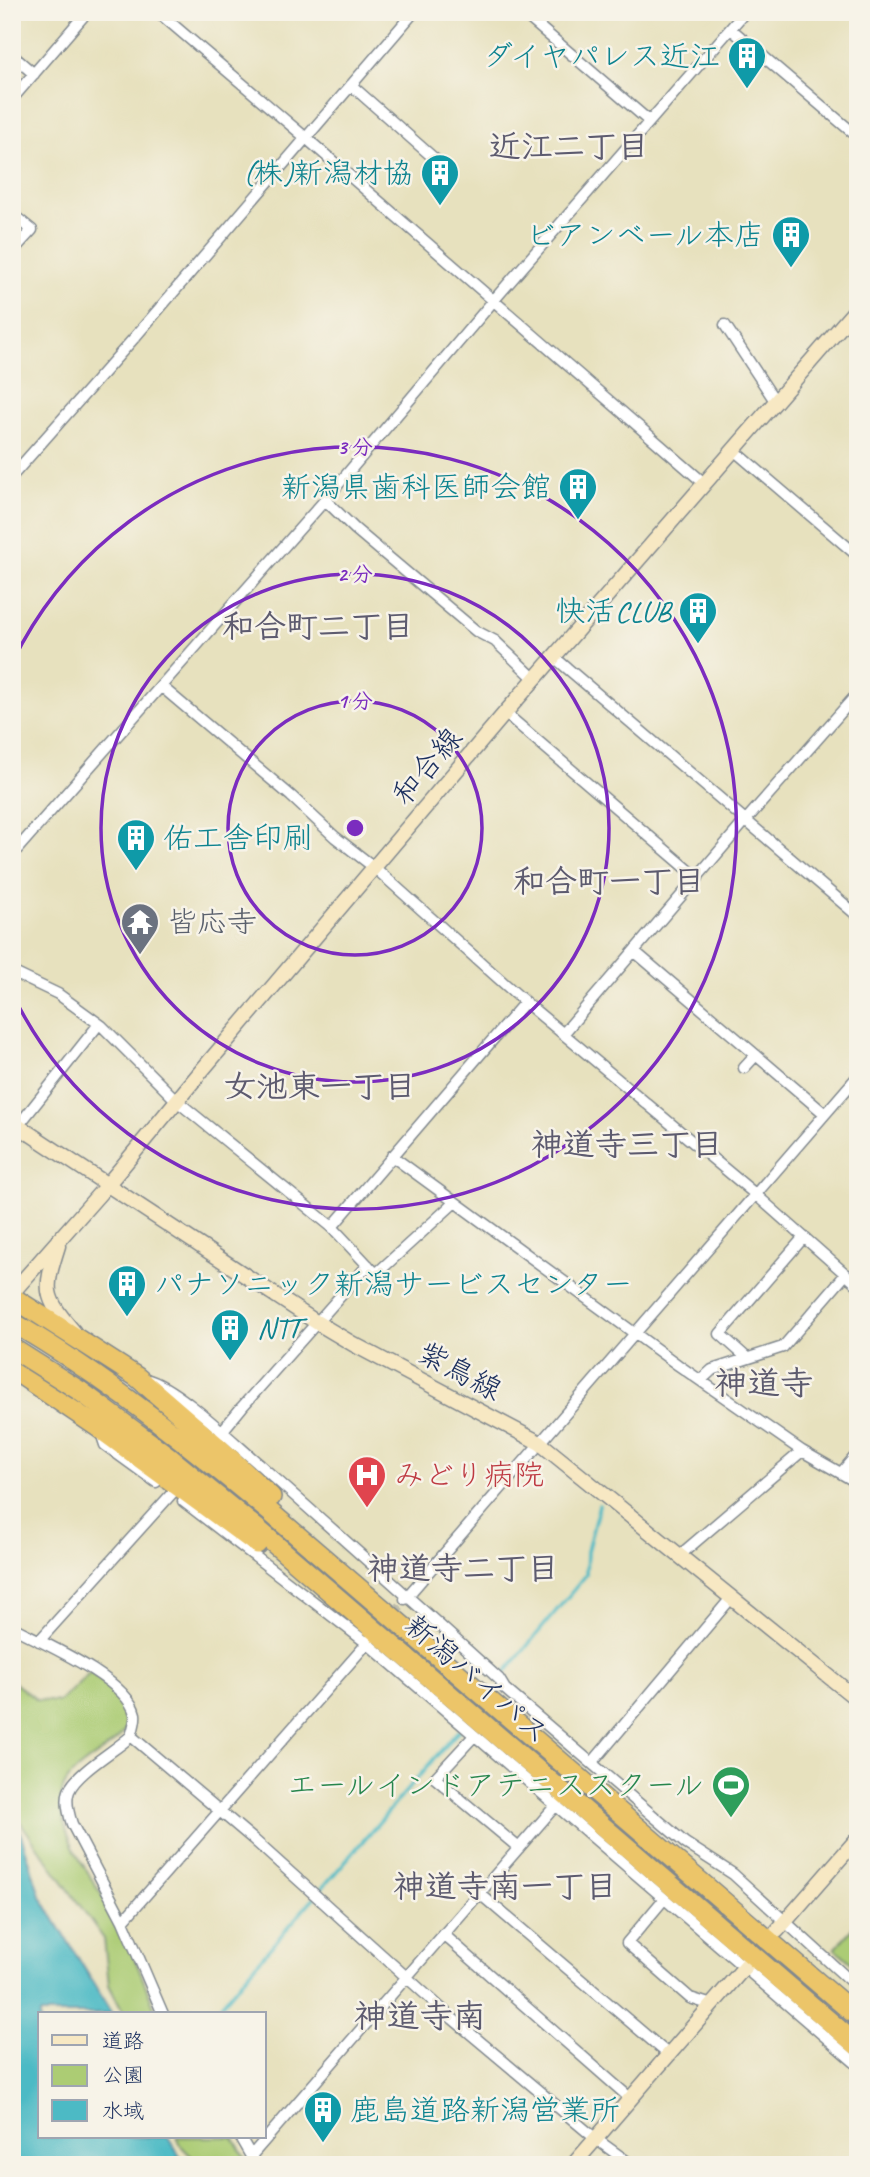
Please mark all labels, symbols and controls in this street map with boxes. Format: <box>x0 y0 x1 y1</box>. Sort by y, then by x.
building icon: ダイヤパレス近江 <box>726 35 768 90</box>
place label: ダイヤパレス近江 <box>483 37 720 75</box>
district label: 近江二丁目 <box>489 126 649 167</box>
building icon: (株)新潟材協 <box>419 152 461 207</box>
place label: (株)新潟材協 <box>243 154 413 192</box>
building icon: ビアンベール本店 <box>770 214 812 269</box>
place label: ビアンベール本店 <box>526 216 764 254</box>
text: 3 分 <box>337 434 373 460</box>
building icon: 新潟県歯科医師会館 <box>557 466 599 521</box>
place label: 新潟県歯科医師会館 <box>281 468 551 506</box>
text: 2 分 <box>337 561 373 587</box>
building icon: 快活CLUB <box>677 590 719 645</box>
place label: 快活CLUB <box>555 592 674 630</box>
district label: 和合町二丁目 <box>222 606 414 647</box>
text: 1 分 <box>337 688 373 714</box>
street label: 和合線 <box>384 719 470 813</box>
centre of rings <box>343 816 367 840</box>
building icon: 佑工舎印刷 <box>115 817 157 872</box>
place label: 佑工舎印刷 <box>163 819 313 857</box>
district label: 和合町一丁目 <box>513 861 705 902</box>
temple icon: 皆応寺 <box>119 901 161 956</box>
place label: 皆応寺 <box>167 903 257 941</box>
district label: 女池東一丁目 <box>224 1066 416 1107</box>
district label: 神道寺三丁目 <box>531 1124 723 1165</box>
building icon: パナソニック新潟サービスセンター <box>106 1263 148 1318</box>
place label: パナソニック新潟サービスセンター <box>154 1265 633 1303</box>
building icon: NTT <box>209 1307 251 1362</box>
place label: NTT <box>257 1309 308 1347</box>
street label: 紫鳥線 <box>411 1333 509 1409</box>
district label: 神道寺 <box>715 1362 814 1404</box>
hospital icon: みどり病院 <box>346 1454 388 1509</box>
place label: みどり病院 <box>394 1456 544 1494</box>
district label: 神道寺二丁目 <box>367 1548 559 1589</box>
street label: 新潟バイパス <box>397 1606 557 1752</box>
sports icon: エールインドアテニススクール <box>710 1764 752 1819</box>
place label: エールインドアテニススクール <box>287 1766 704 1804</box>
district label: 神道寺南一丁目 <box>393 1866 617 1907</box>
district label: 神道寺南 <box>354 1995 486 2037</box>
legend <box>38 2012 266 2138</box>
text: 道路 <box>102 2028 144 2054</box>
text: 公園 <box>102 2062 144 2088</box>
building icon: 鹿島道路新潟営業所 <box>302 2089 344 2144</box>
place label: 鹿島道路新潟営業所 <box>350 2091 620 2129</box>
text: 水域 <box>102 2098 144 2124</box>

